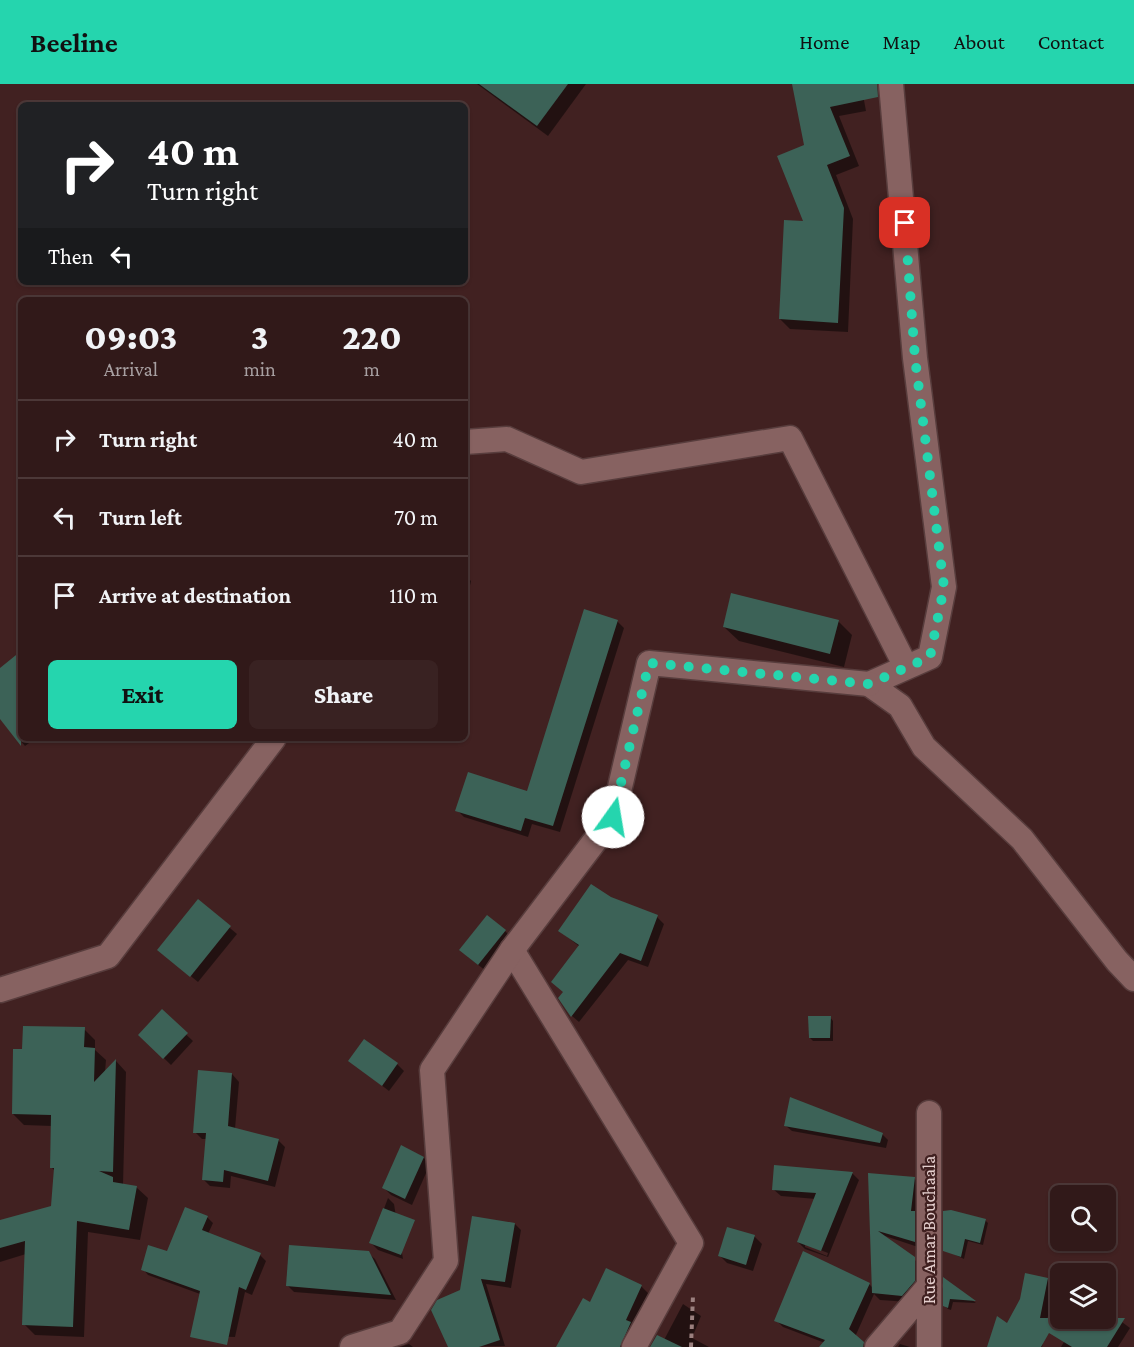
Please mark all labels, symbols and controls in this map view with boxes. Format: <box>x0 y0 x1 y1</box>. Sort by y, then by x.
text: Beeline <box>30 27 118 58</box>
text: Home <box>799 30 849 54</box>
text: Map <box>882 30 921 54</box>
text: About <box>954 30 1005 54</box>
text: Contact <box>1038 30 1104 54</box>
icon: right <box>48 126 126 204</box>
text: 40 m <box>147 127 239 174</box>
text: Turn right <box>147 176 258 206</box>
pin <box>879 197 930 248</box>
icon: arrive <box>888 206 921 239</box>
icon: left <box>105 240 138 273</box>
text: Then <box>48 244 93 269</box>
text: 09:03 <box>84 317 177 357</box>
text: 3 <box>251 317 269 357</box>
text: 220 <box>342 317 402 357</box>
text: Arrival <box>104 358 158 380</box>
text: min <box>244 358 276 380</box>
text: m <box>364 358 380 380</box>
icon: right <box>48 423 81 456</box>
text: Turn right <box>99 427 197 452</box>
text: 40 m <box>393 427 438 452</box>
icon: left <box>48 501 81 534</box>
text: Turn left <box>99 505 182 530</box>
text: 70 m <box>394 505 438 530</box>
icon: arrive <box>48 579 81 612</box>
text: Arrive at destination <box>99 583 291 608</box>
text: 110 m <box>389 583 438 608</box>
button: Exit <box>48 660 237 729</box>
button: Share <box>249 660 438 729</box>
position arrow <box>581 785 645 849</box>
street label: Rue Amar Bouchaala <box>919 1156 939 1304</box>
map controls <box>1050 1185 1116 1329</box>
button: search <box>1050 1185 1116 1251</box>
button: layers <box>1050 1263 1116 1329</box>

